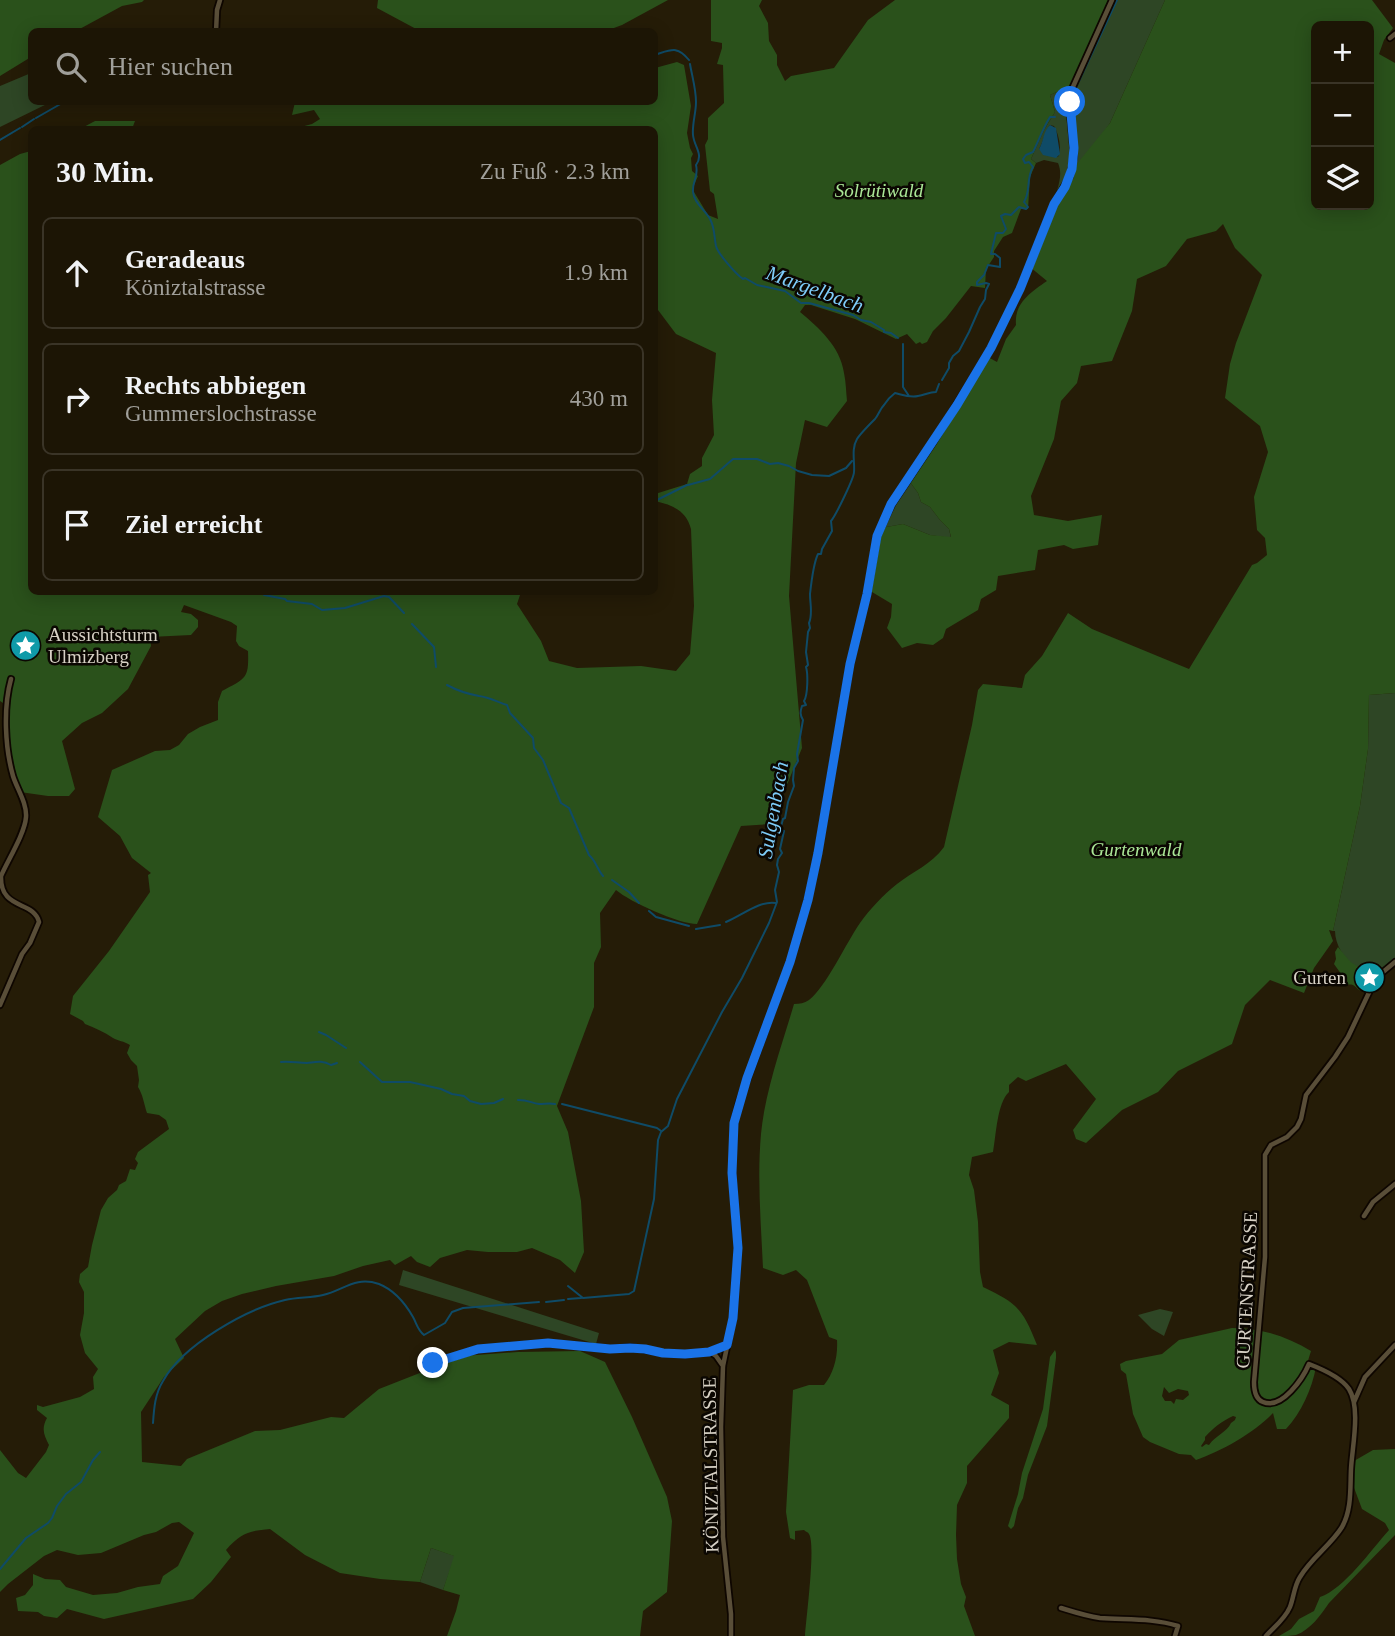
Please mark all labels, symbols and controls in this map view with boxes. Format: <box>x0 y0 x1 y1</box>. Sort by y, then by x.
map controls <box>1311 21 1374 210</box>
button: + <box>1311 21 1374 84</box>
search box <box>28 28 658 105</box>
icon: search <box>52 48 90 86</box>
text: Hier suchen <box>108 52 233 81</box>
button: − <box>1311 84 1374 147</box>
route start <box>1054 86 1085 117</box>
button: layers <box>1311 147 1374 210</box>
text: 30 Min. <box>56 155 154 188</box>
text: Zu Fuß · 2.3 km <box>480 159 630 184</box>
park label: Solrütiwald <box>835 180 924 201</box>
text: Geradeaus <box>125 245 245 274</box>
icon: ahead <box>58 254 96 292</box>
text: 1.9 km <box>564 260 628 285</box>
water label: Margelbach <box>762 260 867 318</box>
text: Köniztalstrasse <box>125 275 266 300</box>
text: Rechts abbiegen <box>125 371 306 400</box>
icon: right <box>58 380 96 418</box>
text: 430 m <box>570 386 628 411</box>
text: Gummerslochstrasse <box>125 401 317 426</box>
icon: arrive <box>58 506 96 544</box>
text: Ziel erreicht <box>125 510 262 539</box>
place label: Aussichtsturm Ulmizberg <box>48 624 158 667</box>
place icon: Aussichtsturm Ulmizberg <box>8 628 42 662</box>
water label: Sulgenbach <box>753 760 793 860</box>
park label: Gurtenwald <box>1091 839 1182 860</box>
place icon: Gurten <box>1352 960 1386 994</box>
place label: Gurten <box>1293 967 1346 988</box>
street label: GURTENSTRASSE <box>1232 1211 1261 1369</box>
route end <box>417 1347 448 1378</box>
street label: KÖNIZTALSTRASSE <box>698 1377 723 1553</box>

